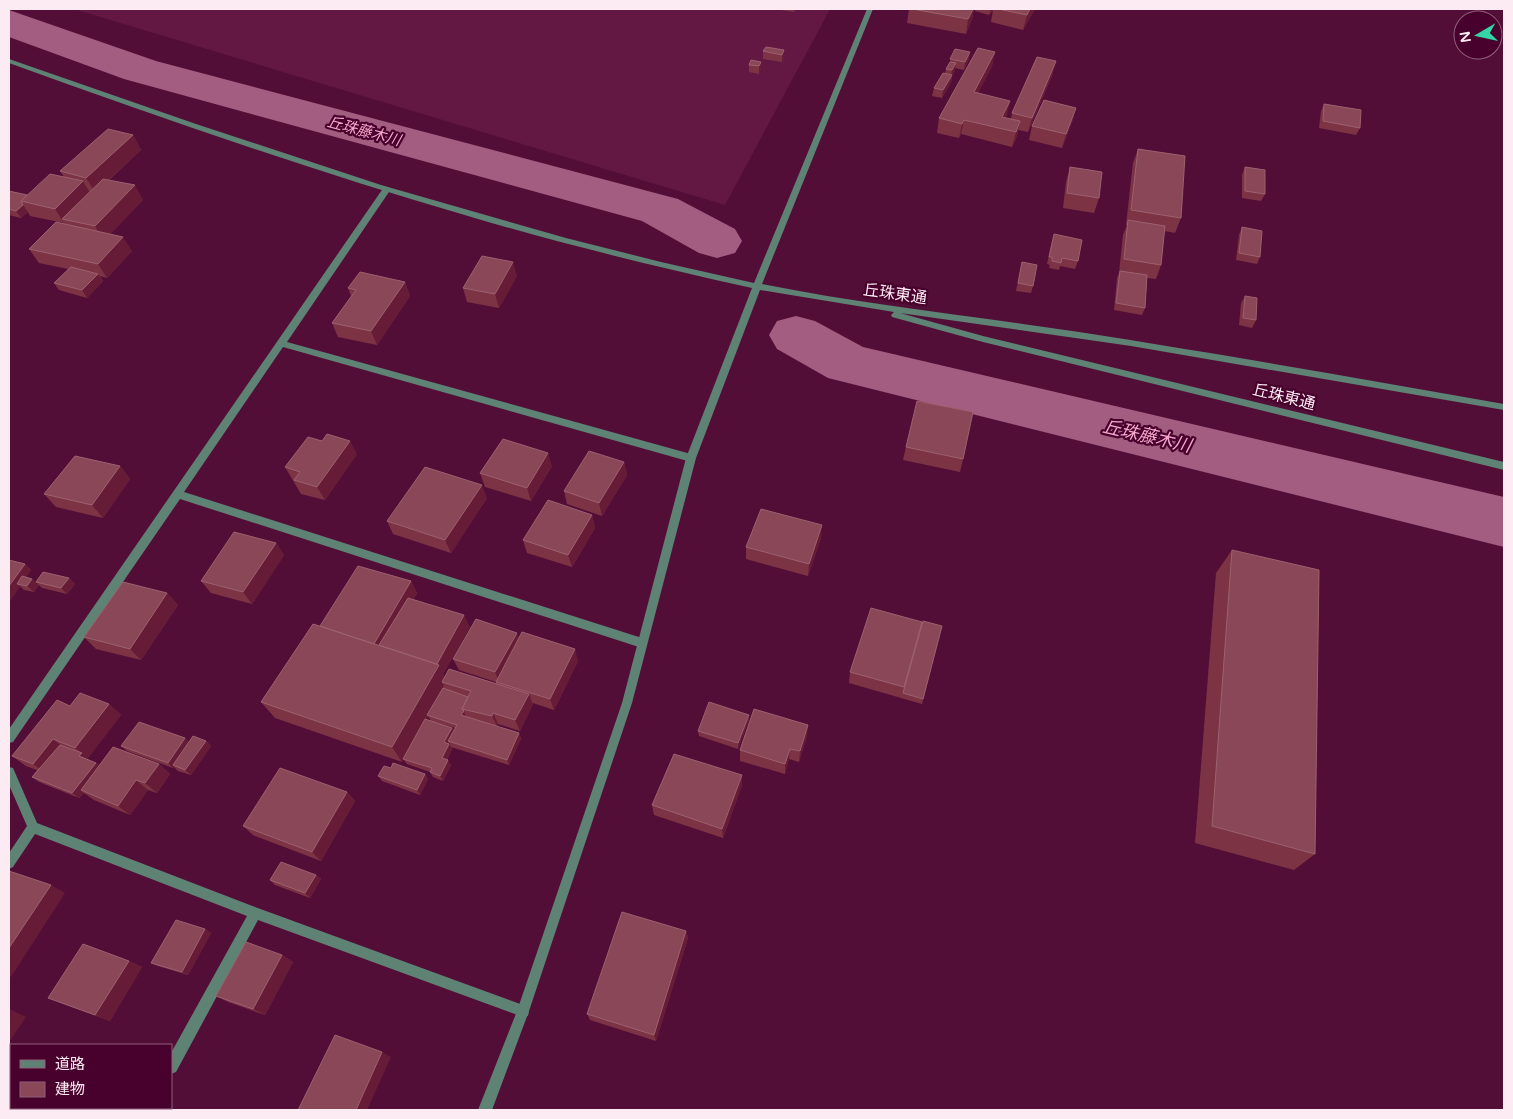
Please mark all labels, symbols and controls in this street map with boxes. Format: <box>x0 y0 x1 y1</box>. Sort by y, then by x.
north arrow <box>1453 10 1503 60</box>
text: N <box>1456 30 1475 44</box>
water label: 丘珠藤木川 <box>325 113 404 150</box>
street label: 丘珠東通 <box>862 280 928 308</box>
street label: 丘珠東通 <box>1251 380 1317 414</box>
water label: 丘珠藤木川 <box>1101 415 1195 457</box>
legend <box>10 1044 172 1109</box>
text: 道路 <box>55 1055 85 1073</box>
text: 建物 <box>55 1080 85 1098</box>

